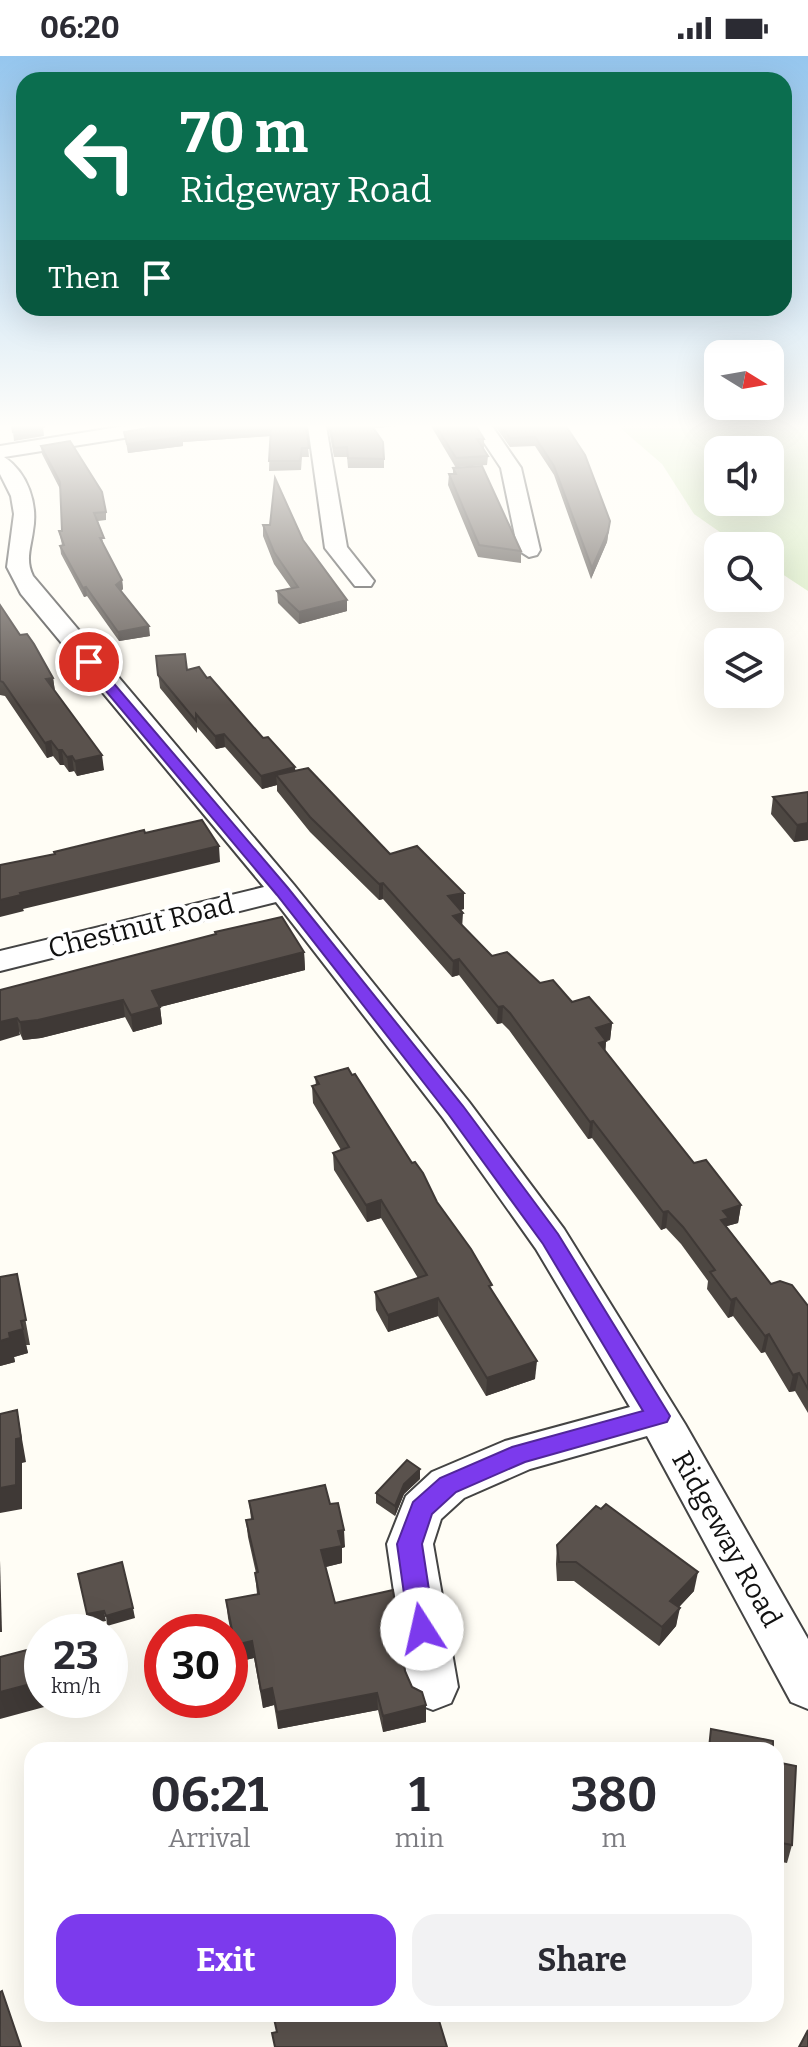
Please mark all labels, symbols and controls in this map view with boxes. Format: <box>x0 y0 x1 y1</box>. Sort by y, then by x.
text: 06:20 <box>40 10 120 46</box>
text: 70 m <box>180 100 308 167</box>
icon: left <box>48 104 152 208</box>
text: Ridgeway Road <box>180 168 432 212</box>
icon: arrive <box>135 256 179 300</box>
text: Then <box>48 260 119 296</box>
north arrow <box>704 340 784 420</box>
map controls <box>704 340 784 708</box>
button: sound <box>704 436 784 516</box>
button: search <box>704 532 784 612</box>
pin <box>55 628 123 696</box>
button: layers <box>704 628 784 708</box>
icon: arrive <box>67 640 111 684</box>
street label: Chestnut Road <box>45 887 237 965</box>
street label: Ridgeway Road <box>665 1445 789 1633</box>
position arrow <box>380 1587 464 1671</box>
speed limit sign: 30 <box>144 1614 248 1718</box>
text: 23 <box>53 1632 99 1680</box>
text: km/h <box>51 1674 101 1698</box>
text: 06:21 <box>151 1766 268 1824</box>
text: 1 <box>409 1766 430 1824</box>
text: 380 <box>570 1766 657 1824</box>
text: Arrival <box>168 1823 251 1854</box>
text: min <box>395 1823 444 1854</box>
text: m <box>602 1823 626 1854</box>
button: Exit <box>56 1914 396 2006</box>
button: Share <box>412 1914 752 2006</box>

